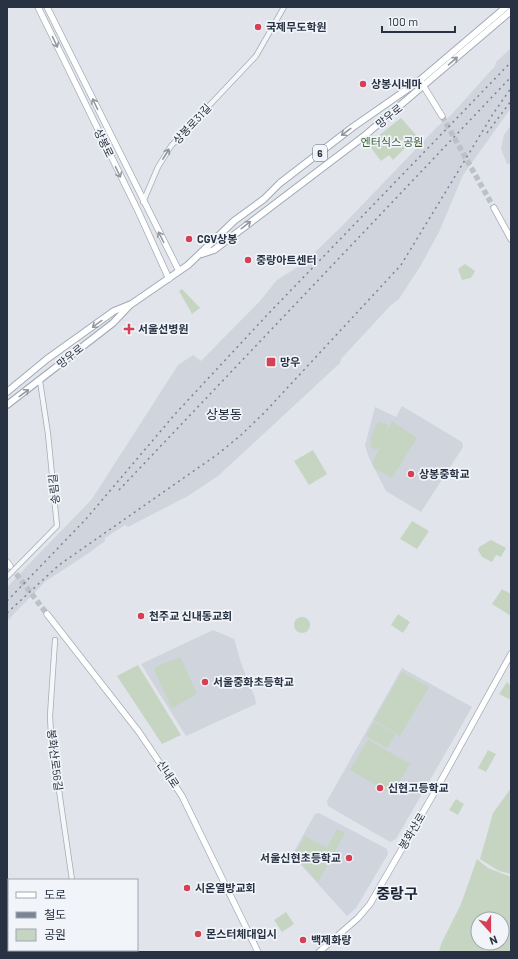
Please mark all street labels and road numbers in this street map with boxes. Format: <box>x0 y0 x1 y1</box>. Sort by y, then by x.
street label: 상봉로31길 <box>170 101 213 146</box>
street label: 망우로 <box>373 101 405 130</box>
street label: 상봉로 <box>92 126 117 159</box>
road number: 6 <box>313 145 327 161</box>
street label: 망우로 <box>54 341 86 370</box>
street label: 송림길 <box>45 473 62 505</box>
street label: 봉화산로56길 <box>45 728 66 791</box>
street label: 신내로 <box>155 757 182 790</box>
street label: 봉화산로 <box>396 810 428 851</box>

